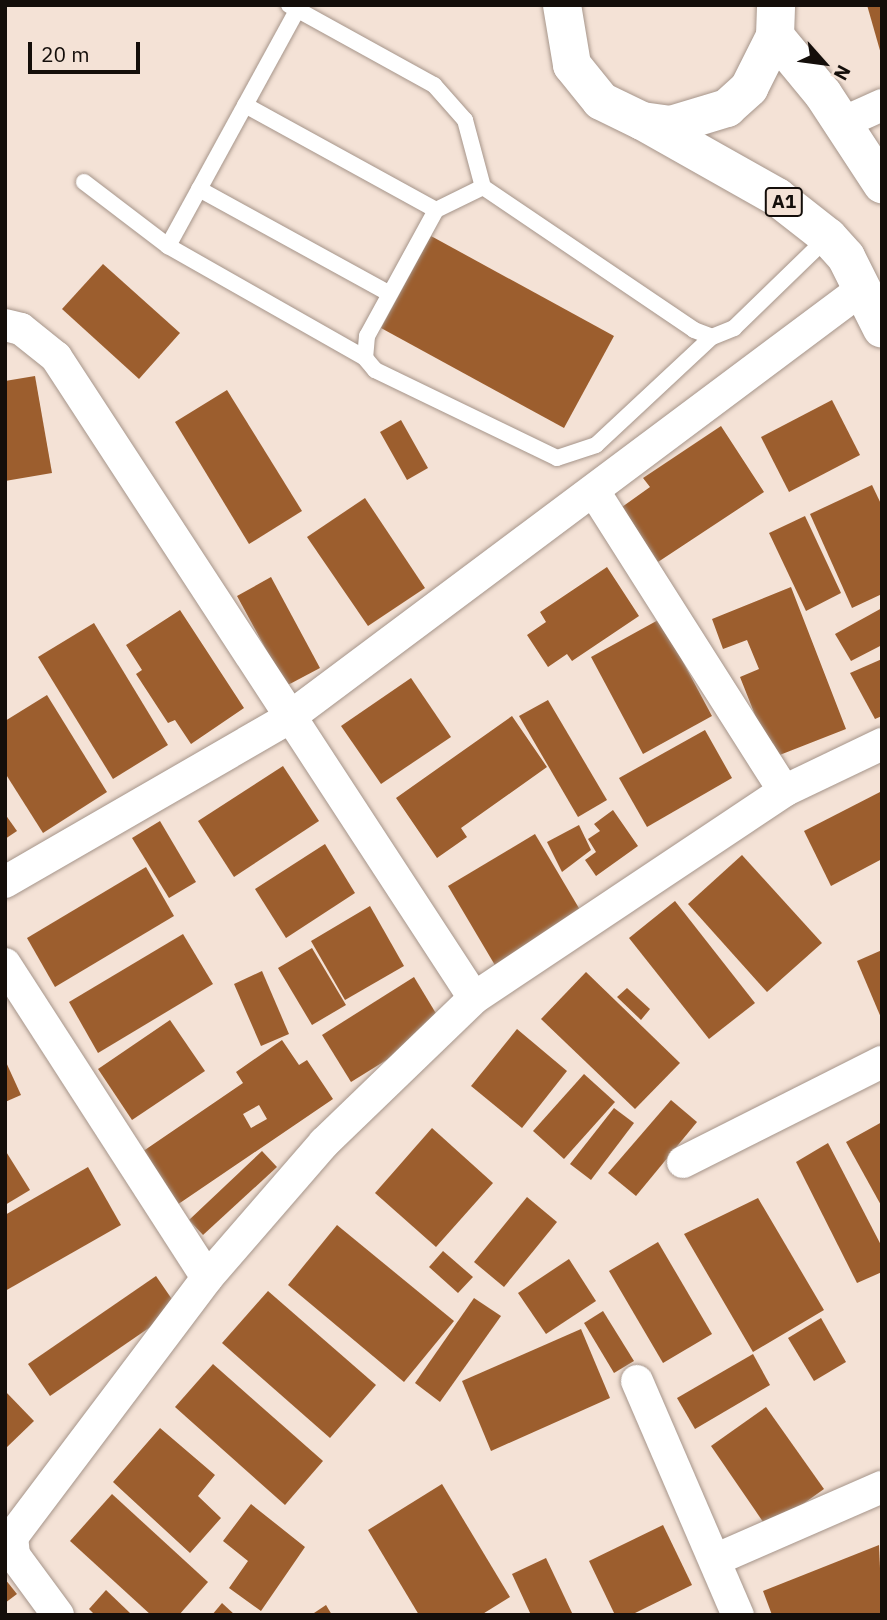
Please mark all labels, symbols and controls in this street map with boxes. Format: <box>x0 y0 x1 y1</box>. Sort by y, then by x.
scale bar <box>32 28 144 72</box>
north arrow <box>789 28 859 98</box>
text: 20 m <box>41 40 90 68</box>
text: N <box>829 61 856 85</box>
road number: A1 <box>765 186 803 218</box>

